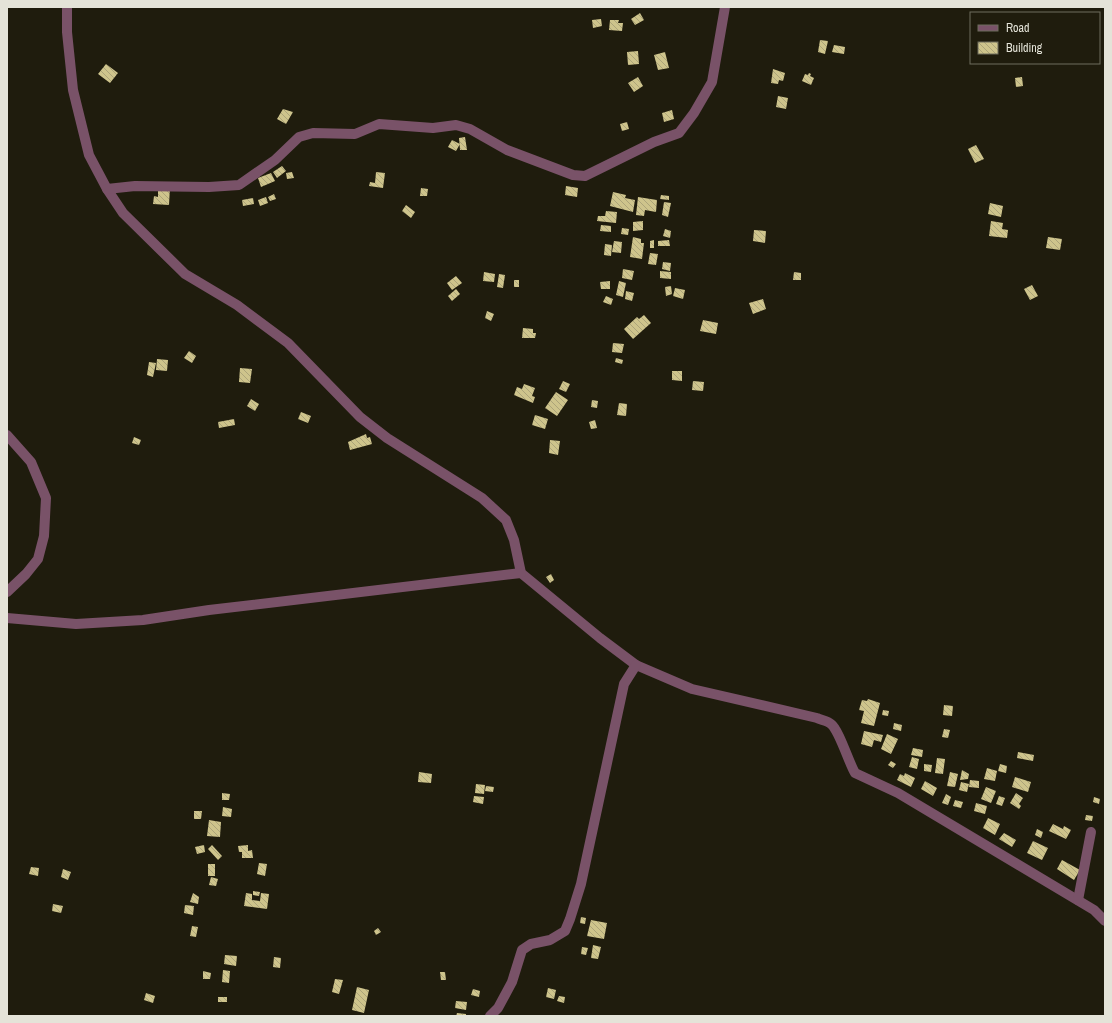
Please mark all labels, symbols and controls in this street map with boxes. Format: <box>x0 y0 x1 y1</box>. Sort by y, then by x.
legend <box>970 12 1100 64</box>
text: Road <box>1006 20 1030 36</box>
text: Building <box>1006 40 1043 56</box>

